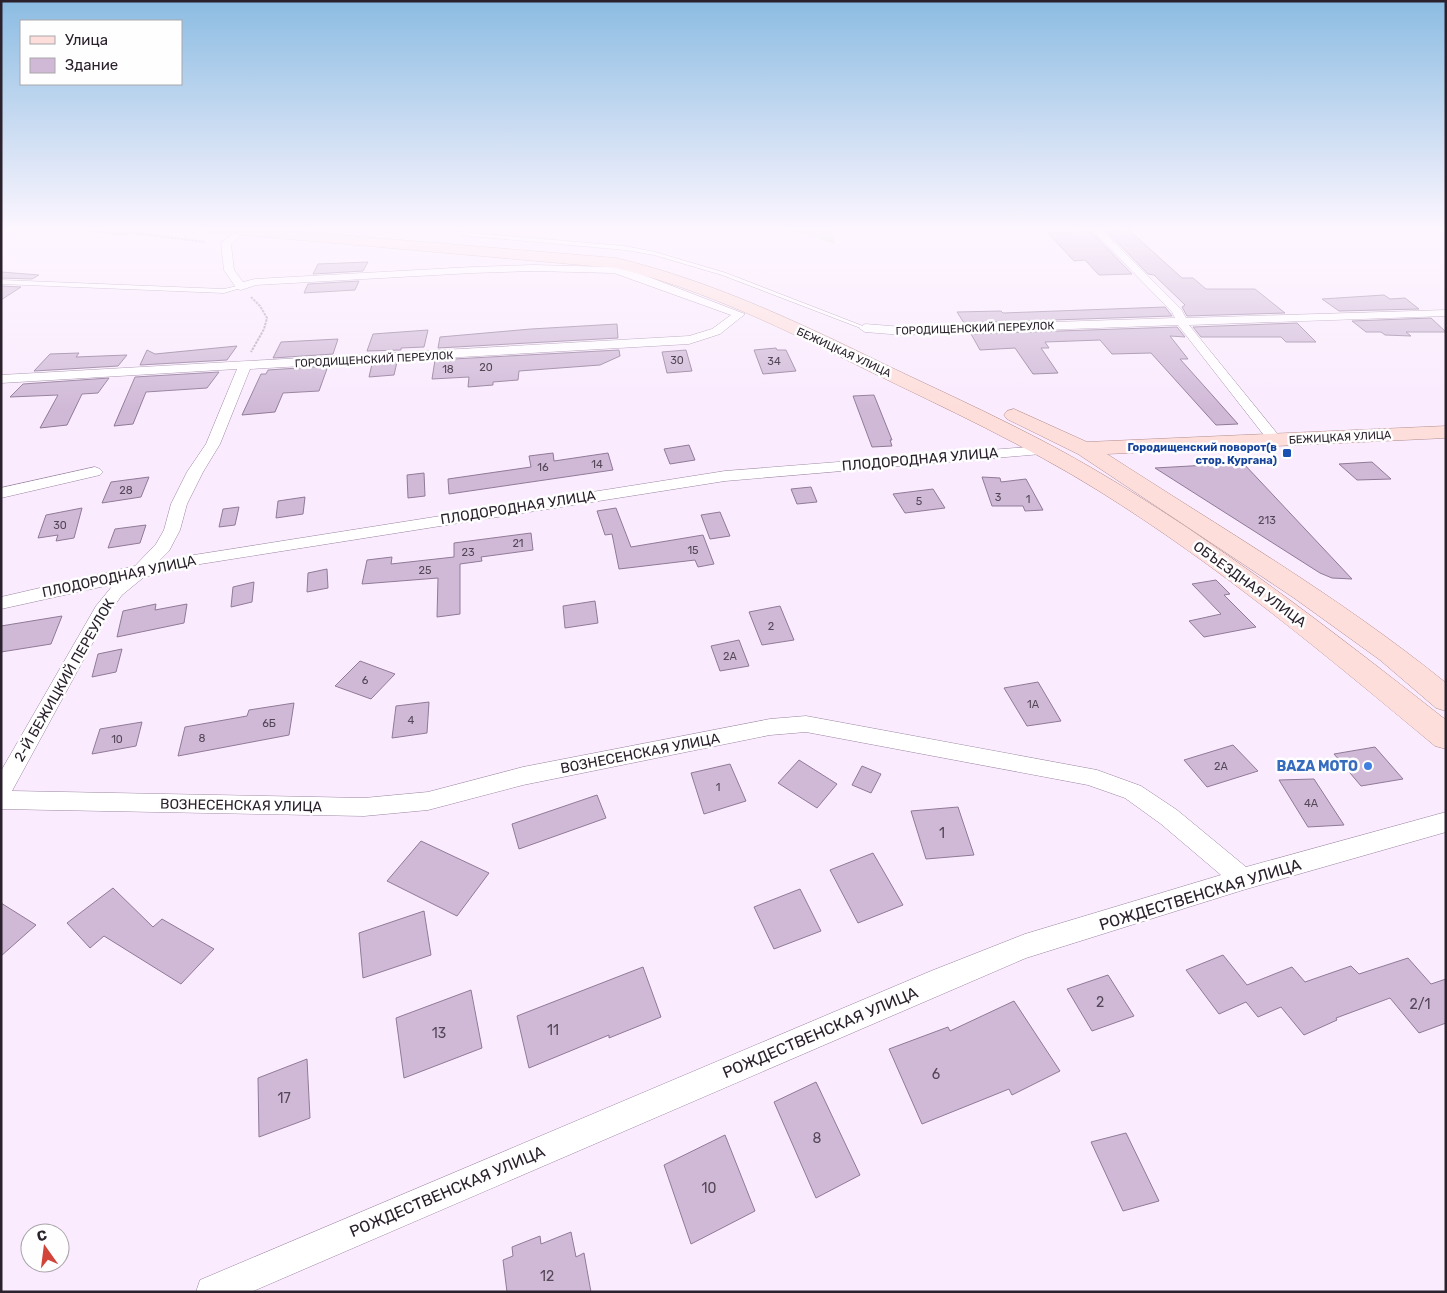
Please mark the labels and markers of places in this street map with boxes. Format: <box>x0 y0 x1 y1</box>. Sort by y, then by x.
place label: Городищенский поворот(в стор. Кургана) <box>1128 441 1277 467</box>
marker: Городищенский поворот(в стор. Кургана) <box>1281 447 1293 459</box>
place label: BAZA MOTO <box>1276 758 1358 775</box>
marker: BAZA MOTO <box>1362 760 1374 772</box>

